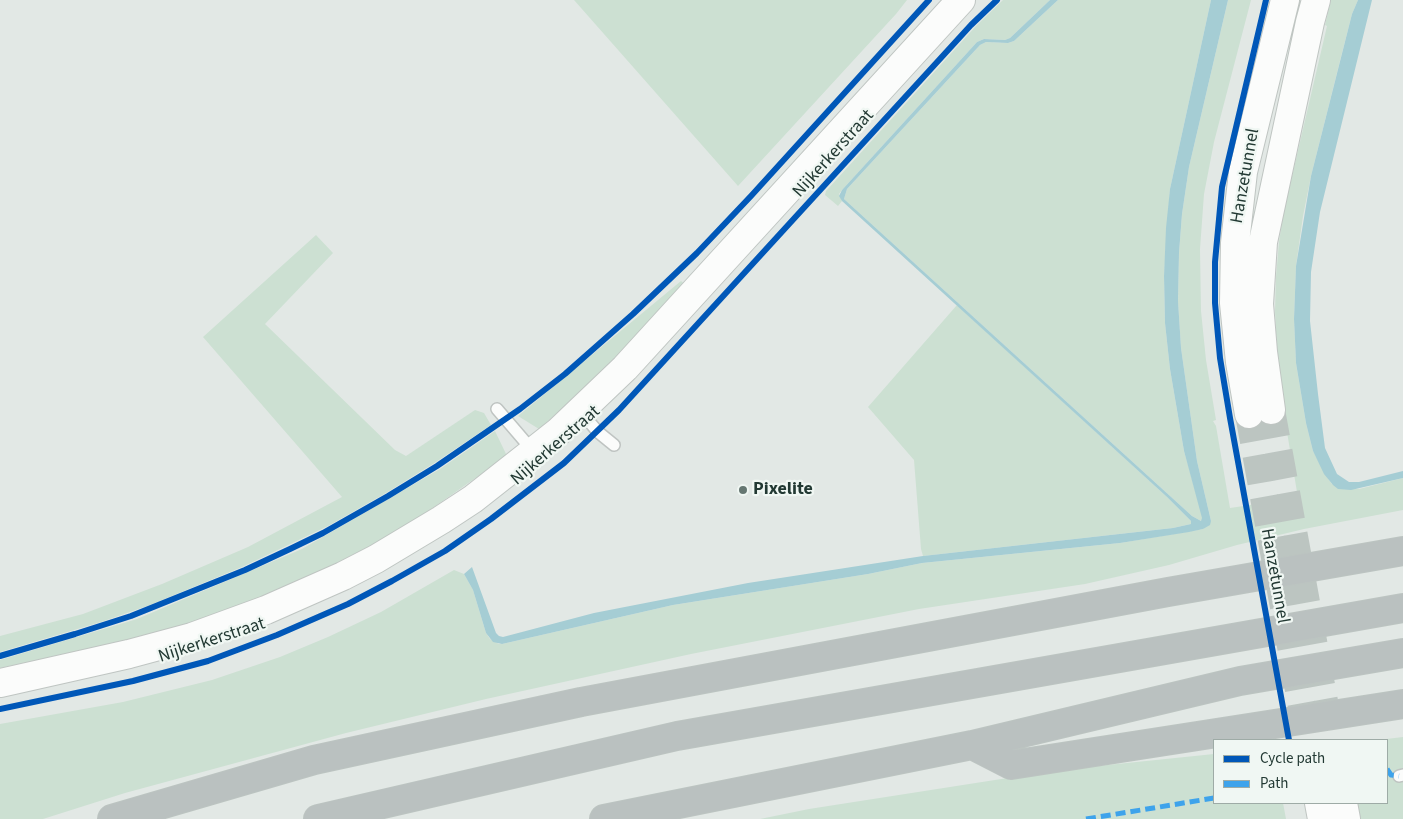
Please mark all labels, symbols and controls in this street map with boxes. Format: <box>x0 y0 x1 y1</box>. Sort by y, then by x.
street label: Nijkerkerstraat <box>789 106 879 202</box>
street label: Hanzetunnel <box>1227 127 1265 225</box>
street label: Nijkerkerstraat <box>507 401 605 491</box>
place label: Pixelite <box>753 479 813 501</box>
marker: Pixelite <box>737 484 749 496</box>
street label: Hanzetunnel <box>1255 527 1293 625</box>
street label: Nijkerkerstraat <box>156 614 268 668</box>
legend <box>1213 739 1388 804</box>
text: Cycle path <box>1260 748 1325 769</box>
text: Path <box>1260 773 1288 794</box>

